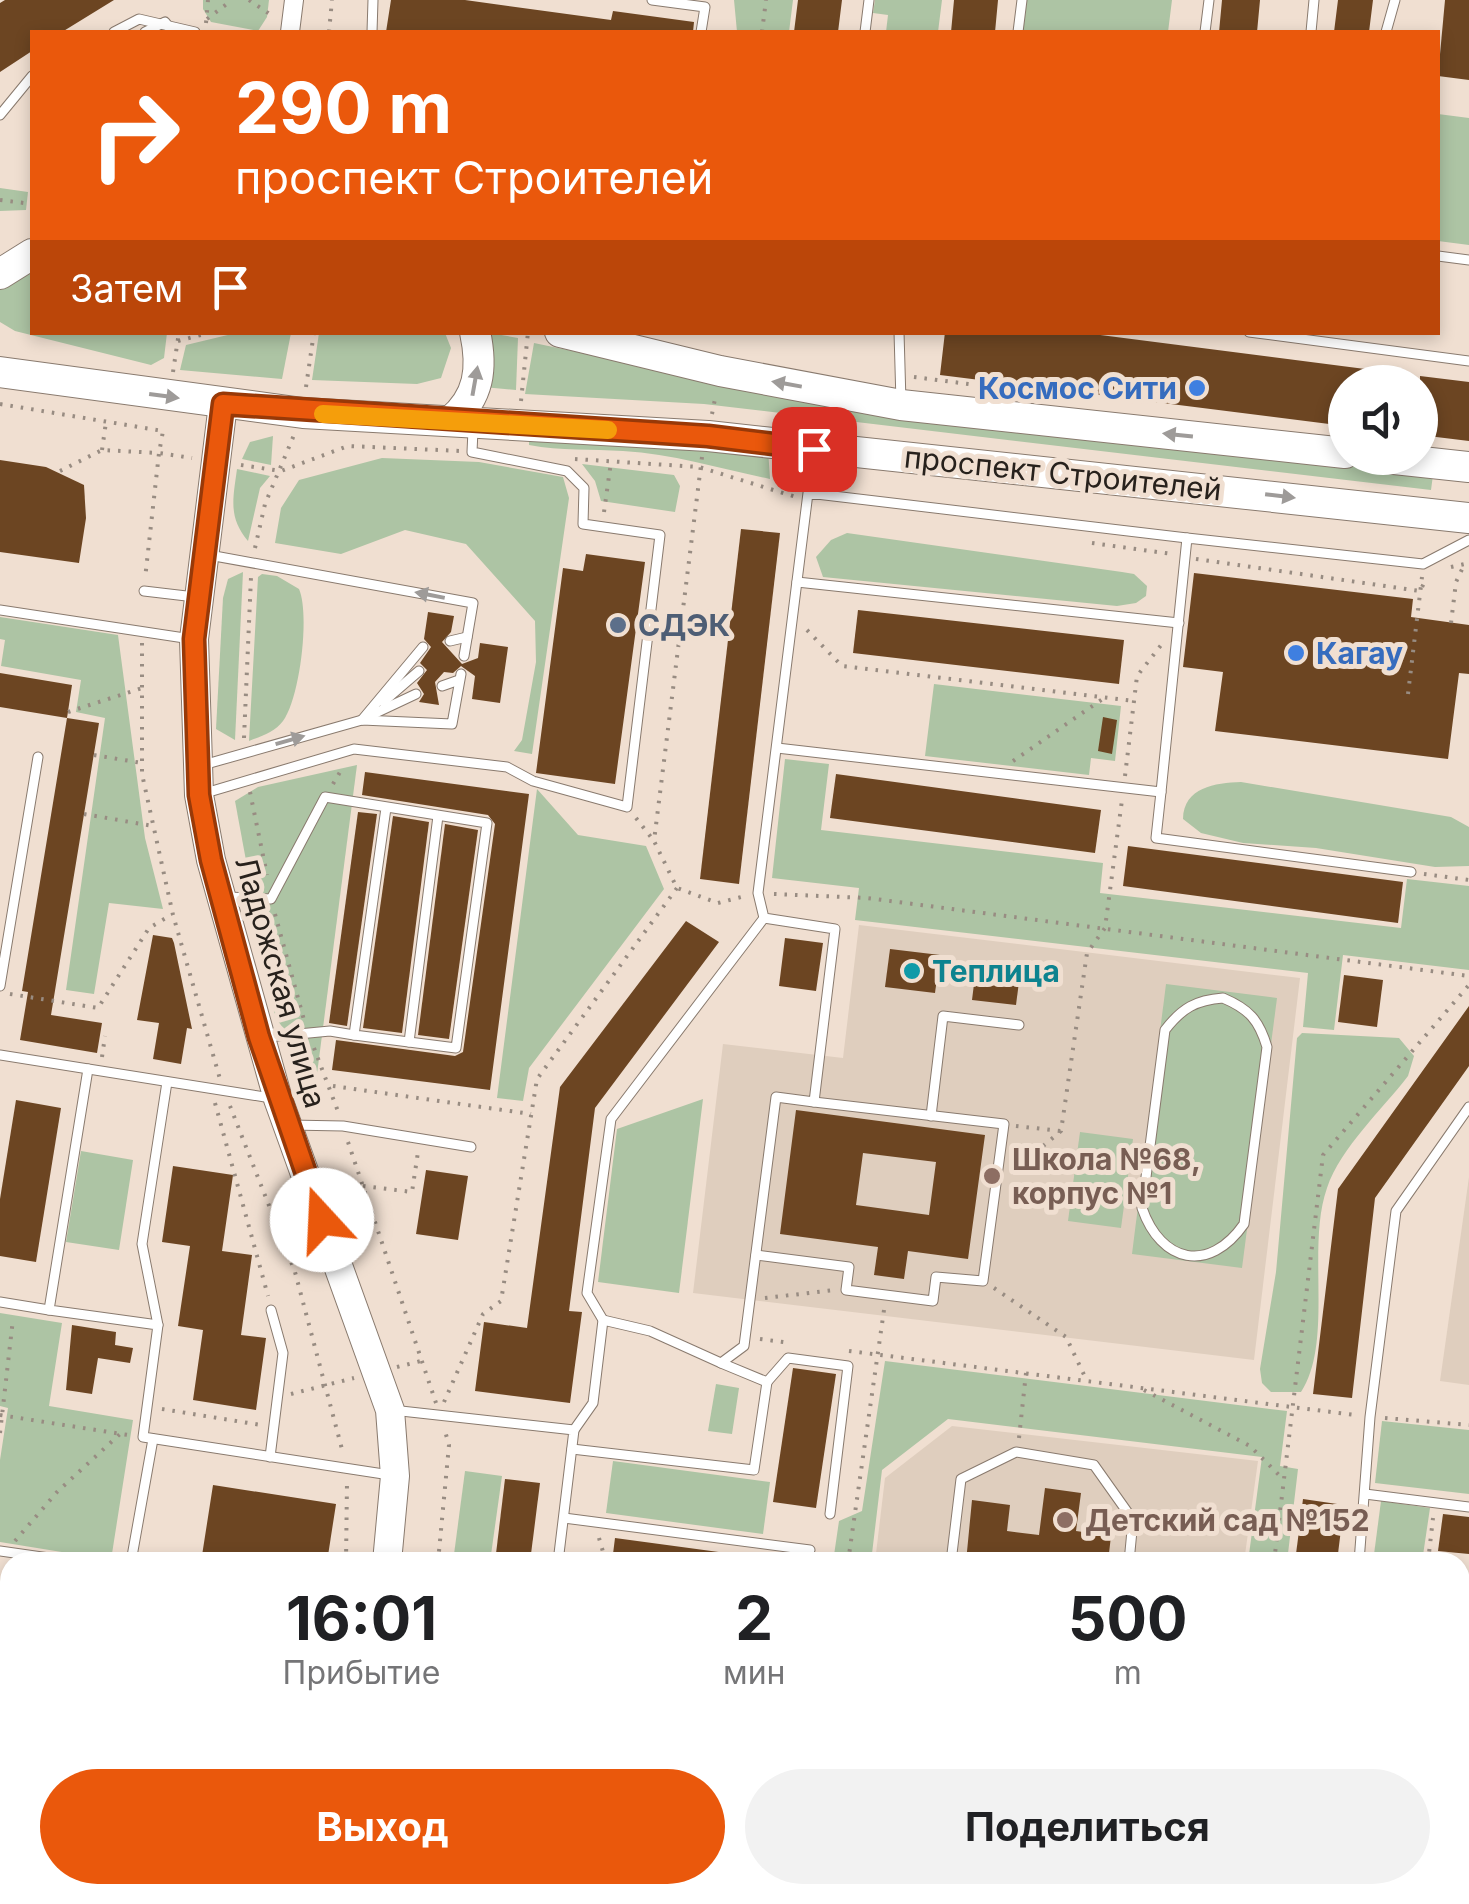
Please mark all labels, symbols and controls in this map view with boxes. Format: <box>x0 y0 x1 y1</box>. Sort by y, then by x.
text: 290 m <box>235 65 452 150</box>
icon: right <box>70 70 200 200</box>
text: проспект Строителей <box>235 150 713 205</box>
icon: arrive <box>203 260 258 315</box>
text: Затем <box>70 265 183 311</box>
one-way arrow <box>468 365 483 397</box>
map controls <box>1328 365 1438 475</box>
button: sound <box>1328 365 1438 475</box>
place label: Космос Сити <box>978 370 1177 406</box>
one-way arrow <box>771 376 802 391</box>
marker: Космос Сити <box>1186 377 1208 399</box>
one-way arrow <box>149 388 181 404</box>
pin <box>772 407 857 492</box>
icon: arrive <box>787 422 842 477</box>
one-way arrow <box>1162 427 1194 443</box>
street label: проспект Строителей <box>903 438 1223 508</box>
one-way arrow <box>1264 488 1296 504</box>
one-way arrow <box>414 586 445 602</box>
place label: СДЭК <box>638 607 730 643</box>
marker: СДЭК <box>607 614 629 636</box>
place label: Кагау <box>1316 635 1403 671</box>
marker: Кагау <box>1285 642 1307 664</box>
one-way arrow <box>275 732 306 748</box>
street label: Ладожская улица <box>228 852 334 1112</box>
place label: Теплица <box>932 953 1060 989</box>
marker: Теплица <box>901 960 923 982</box>
place label: Школа №68, корпус №1 <box>1012 1141 1201 1211</box>
marker: Школа №68, корпус №1 <box>981 1165 1003 1187</box>
position arrow <box>270 1168 374 1272</box>
place label: Детский сад №152 <box>1085 1502 1370 1538</box>
marker: Детский сад №152 <box>1054 1509 1076 1531</box>
text: 16:01 <box>286 1582 437 1654</box>
text: 2 <box>735 1582 773 1654</box>
text: 500 <box>1068 1582 1187 1654</box>
text: Прибытие <box>283 1653 440 1692</box>
text: мин <box>723 1653 786 1692</box>
text: m <box>1114 1653 1142 1692</box>
button: Выход <box>40 1769 725 1884</box>
button: Поделиться <box>745 1769 1430 1884</box>

